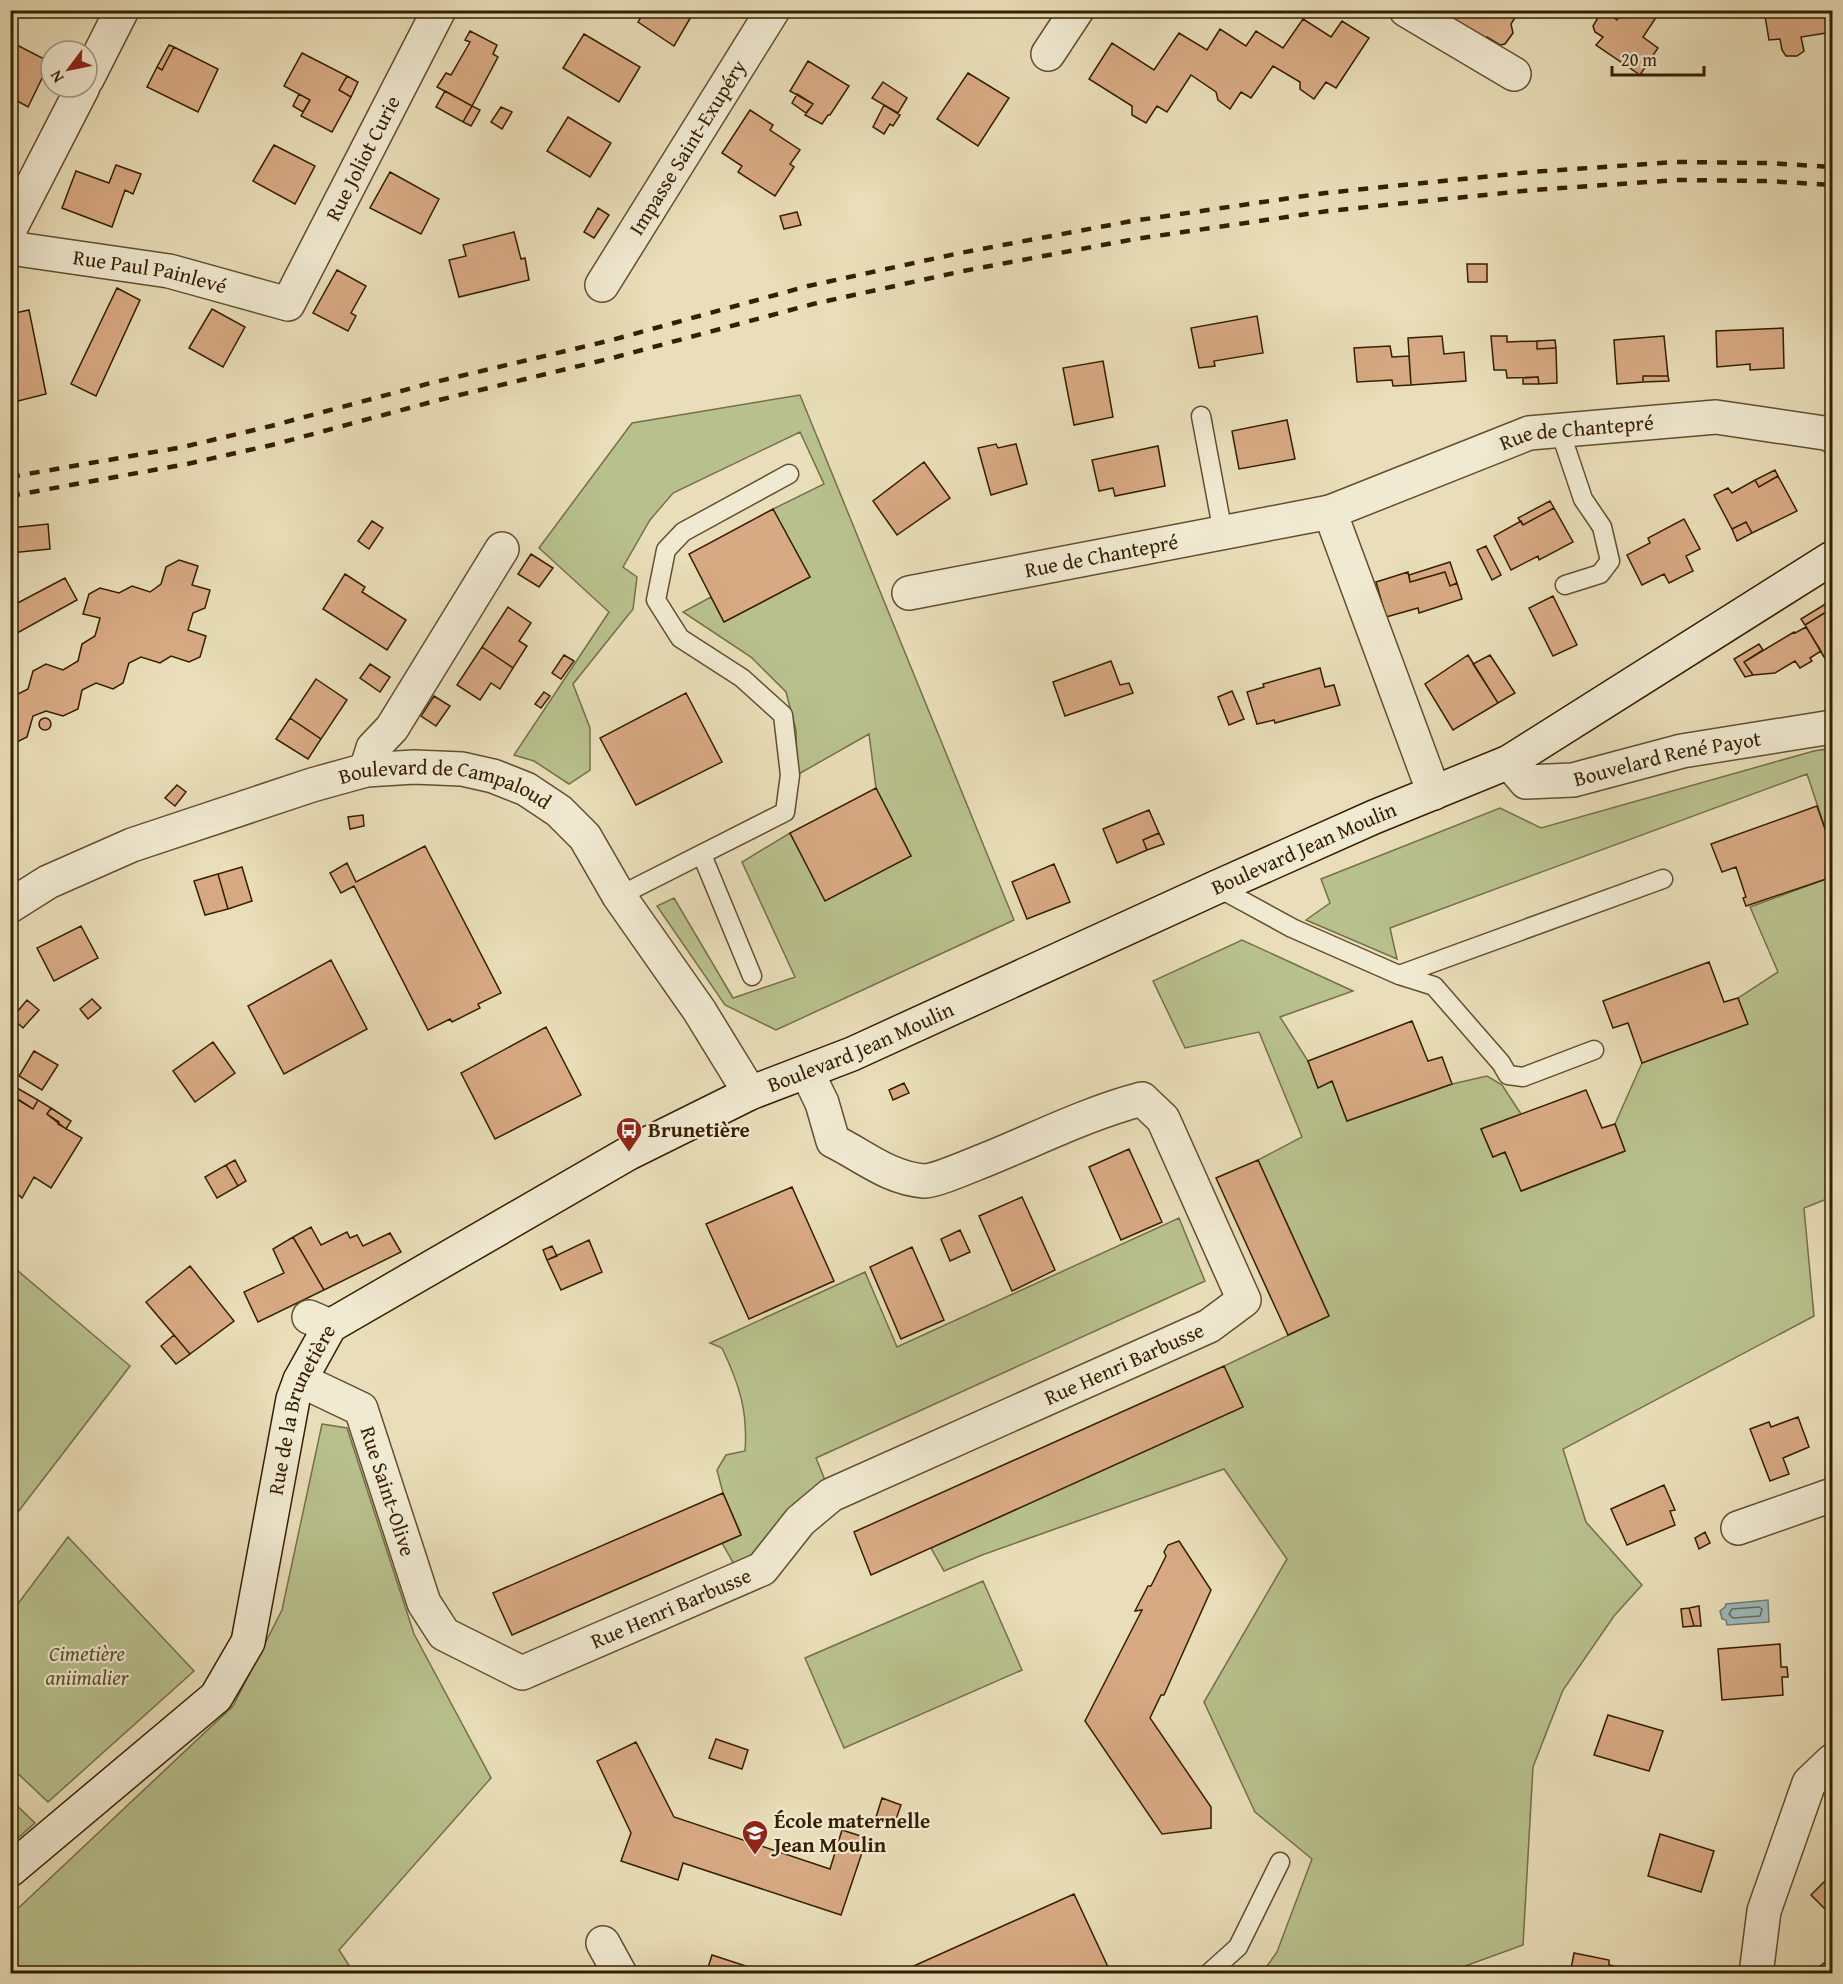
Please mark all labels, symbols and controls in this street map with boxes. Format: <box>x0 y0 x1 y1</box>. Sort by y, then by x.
north arrow <box>39 39 99 99</box>
scale bar <box>1612 39 1704 77</box>
text: 20 m <box>1621 46 1657 73</box>
street label: Impasse Saint-Exupéry <box>621 53 754 241</box>
text: N <box>43 66 69 88</box>
street label: Rue Joliot Curie <box>317 90 408 226</box>
street label: Rue Paul Painlevé <box>71 241 231 301</box>
street label: Rue de Chantepré <box>1495 406 1655 458</box>
street label: Rue de Chantepré <box>1022 526 1181 585</box>
street label: Bouvelard René Payot <box>1570 723 1764 794</box>
street label: Boulevard de Campaloud <box>335 751 558 817</box>
street label: Boulevard Jean Moulin <box>1206 793 1401 903</box>
street label: Boulevard Jean Moulin <box>763 993 959 1100</box>
place label: Brunetière <box>648 1114 750 1145</box>
bus stop icon: Brunetière <box>614 1115 644 1153</box>
street label: Rue Henri Barbusse <box>1039 1314 1209 1413</box>
street label: Rue de la Brunetière <box>260 1318 343 1497</box>
street label: Rue Saint-Olive <box>353 1422 424 1560</box>
street label: Rue Henri Barbusse <box>586 1559 756 1656</box>
park label: Cimetière aniimalier <box>46 1638 130 1693</box>
place label: École maternelle Jean Moulin <box>771 1805 930 1860</box>
school or university icon: École maternelle Jean Moulin <box>740 1818 770 1856</box>

